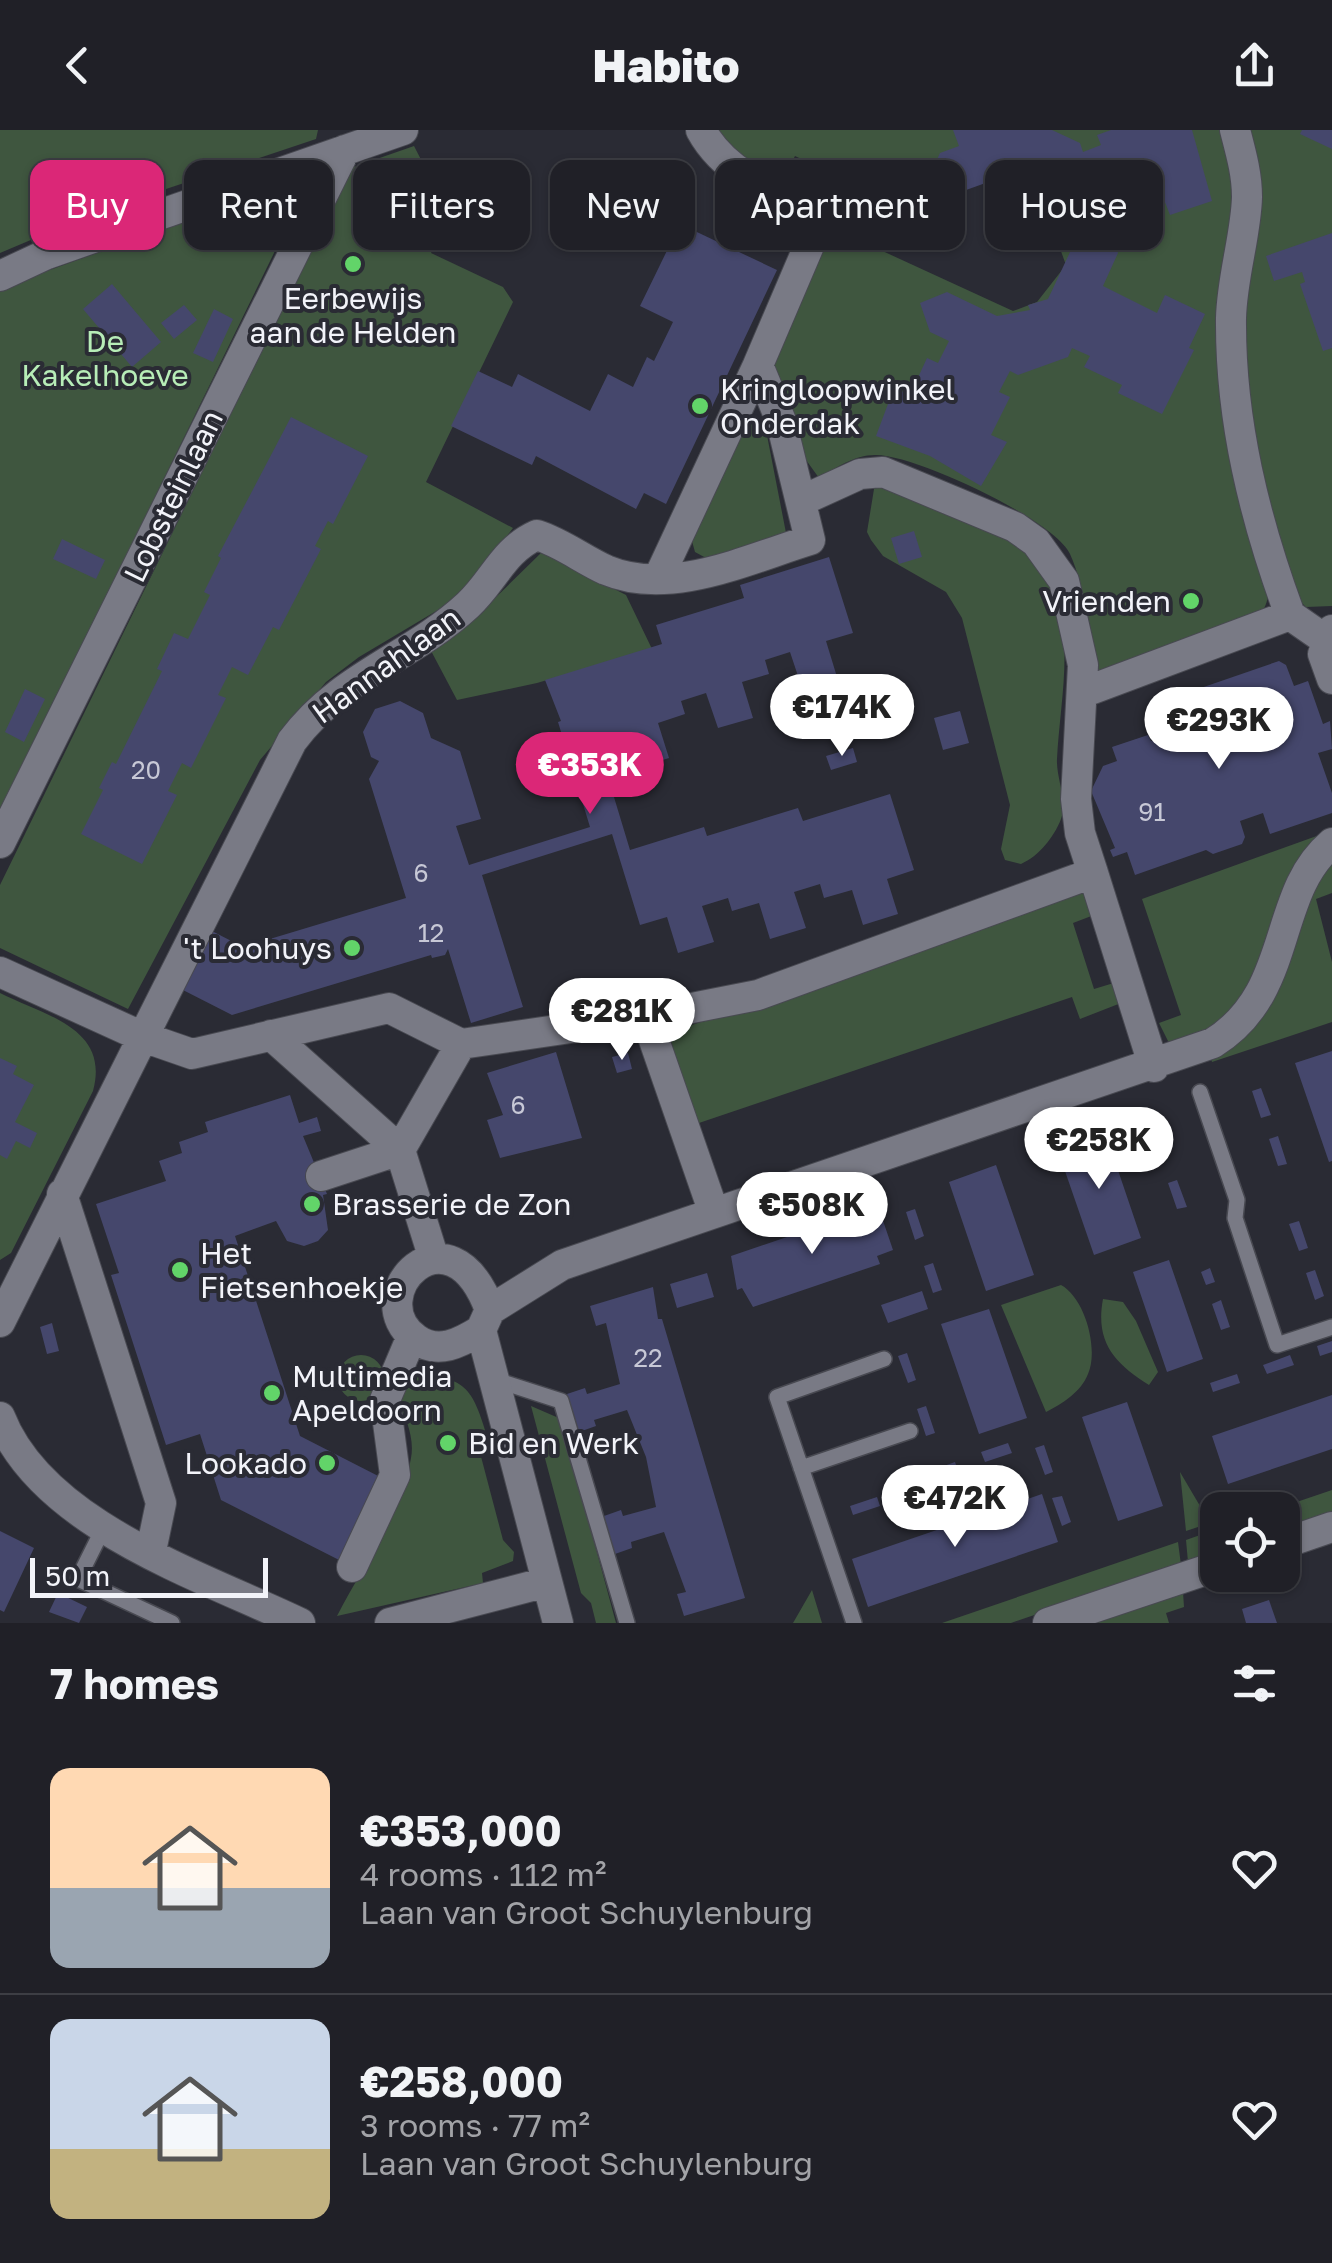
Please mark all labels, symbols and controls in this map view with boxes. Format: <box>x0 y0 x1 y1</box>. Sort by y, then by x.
icon: back <box>50 38 105 93</box>
text: Habito <box>593 38 739 92</box>
icon: share <box>1227 38 1282 93</box>
chip: Buy <box>30 160 164 250</box>
chip: Rent <box>184 160 333 250</box>
chip: Filters <box>353 160 530 250</box>
chip: New <box>550 160 695 250</box>
chip: Apartment <box>715 160 965 250</box>
chip: House <box>985 160 1163 250</box>
marker: Eerbewijs aan de Helden <box>342 253 364 275</box>
place label: Eerbewijs aan de Helden <box>250 280 457 350</box>
park label: De Kakelhoeve <box>21 323 189 393</box>
place label: Kringloopwinkel Onderdak <box>720 371 955 441</box>
marker: Kringloopwinkel Onderdak <box>689 395 711 417</box>
street label: Lobsteinlaan <box>116 404 230 588</box>
place label: Vrienden <box>1042 583 1171 619</box>
marker: Vrienden <box>1180 590 1202 612</box>
street label: Hannahlaan <box>305 599 467 731</box>
pin: €174K <box>772 674 912 759</box>
text: €174K <box>792 687 892 725</box>
pin: €293K <box>1149 687 1289 772</box>
text: €293K <box>1166 700 1272 738</box>
pin: €353K <box>520 732 660 817</box>
text: €353K <box>538 745 642 783</box>
house number: 20 <box>131 754 161 785</box>
house number: 91 <box>1138 796 1166 827</box>
house number: 6 <box>413 857 429 888</box>
house number: 12 <box>418 917 444 948</box>
place label: 't Loohuys <box>183 930 332 966</box>
marker: 't Loohuys <box>341 937 363 959</box>
pin: €281K <box>552 978 692 1063</box>
text: €281K <box>571 991 673 1029</box>
house number: 6 <box>510 1089 526 1120</box>
pin: €258K <box>1029 1107 1169 1192</box>
text: €258K <box>1046 1120 1152 1158</box>
pin: €508K <box>742 1172 882 1257</box>
text: €508K <box>759 1185 865 1223</box>
place label: Brasserie de Zon <box>332 1186 572 1222</box>
marker: Brasserie de Zon <box>301 1193 323 1215</box>
place label: Het Fietsenhoekje <box>200 1235 403 1305</box>
marker: Het Fietsenhoekje <box>169 1259 191 1281</box>
house number: 22 <box>633 1342 663 1373</box>
place label: Multimedia Apeldoorn <box>292 1358 452 1428</box>
marker: Multimedia Apeldoorn <box>261 1382 283 1404</box>
place label: Bid en Werk <box>468 1425 639 1461</box>
marker: Bid en Werk <box>437 1432 459 1454</box>
place label: Lookado <box>184 1445 307 1481</box>
marker: Lookado <box>316 1452 338 1474</box>
pin: €472K <box>885 1465 1025 1550</box>
text: €472K <box>904 1478 1006 1516</box>
map controls <box>1200 1492 1300 1592</box>
button: locate <box>1200 1492 1300 1592</box>
scale bar <box>30 1553 268 1598</box>
text: 50 m <box>45 1559 110 1592</box>
icon: filters <box>1227 1656 1282 1711</box>
text: 7 homes <box>50 1658 219 1708</box>
text: €353,000 <box>360 1805 562 1855</box>
icon: home <box>130 1808 250 1928</box>
icon: heart <box>1227 1841 1282 1896</box>
text: 4 rooms · 112 m² <box>360 1855 606 1893</box>
text: Laan van Groot Schuylenburg <box>360 1893 813 1931</box>
text: €258,000 <box>360 2056 563 2106</box>
icon: home <box>130 2059 250 2179</box>
icon: heart <box>1227 2092 1282 2147</box>
text: 3 rooms · 77 m² <box>360 2106 590 2144</box>
text: Laan van Groot Schuylenburg <box>360 2144 813 2182</box>

